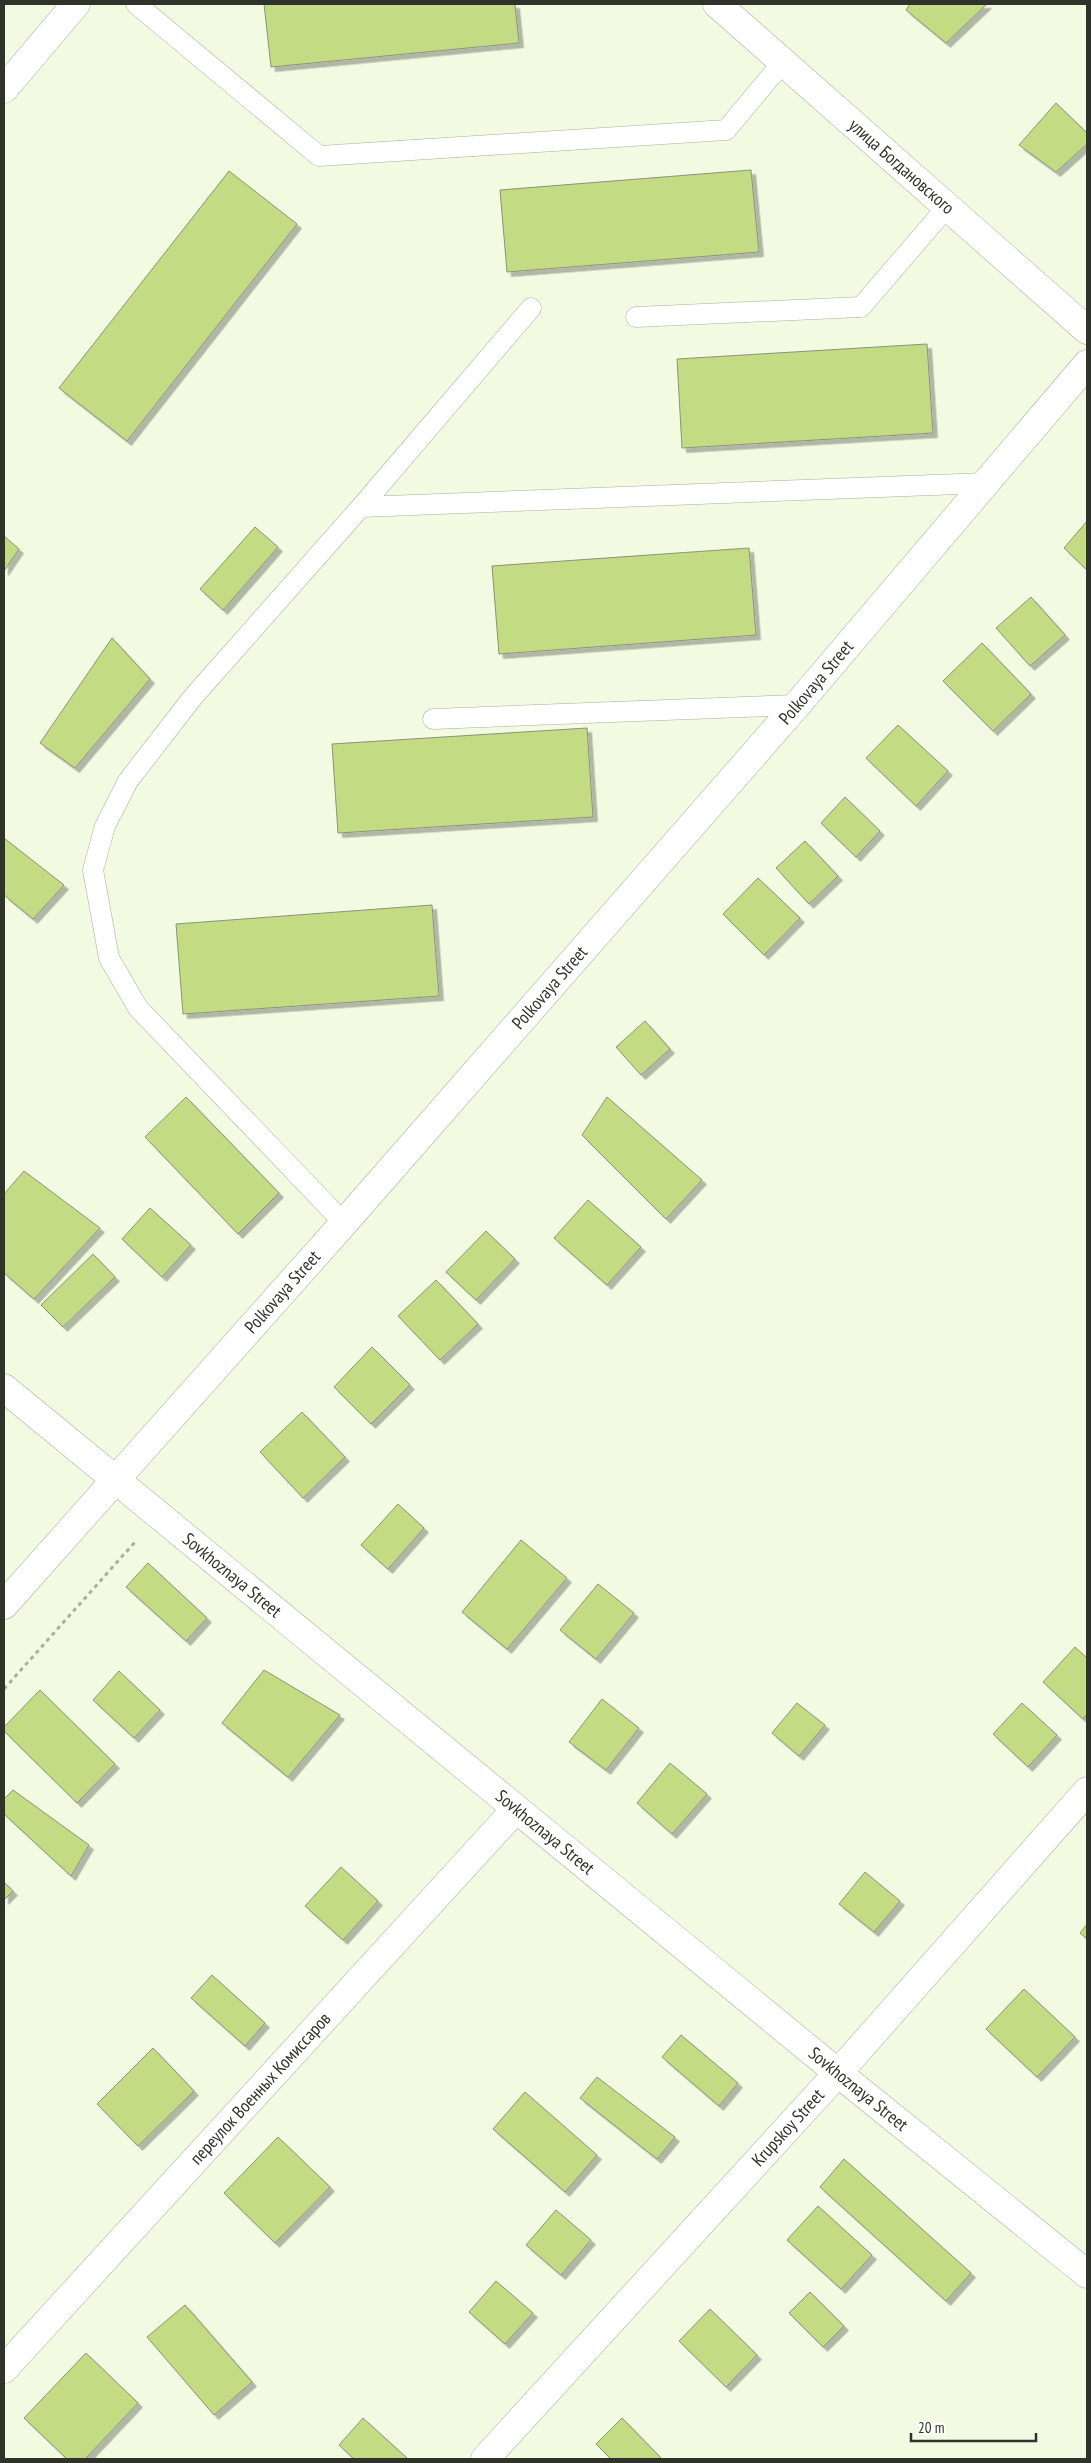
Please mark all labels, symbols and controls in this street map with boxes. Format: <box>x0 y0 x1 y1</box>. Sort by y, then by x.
street label: улица Богдановского <box>844 114 960 219</box>
street label: Polkovaya Street <box>773 635 858 729</box>
street label: Polkovaya Street <box>507 941 592 1034</box>
street label: Polkovaya Street <box>239 1245 325 1338</box>
street label: Sovkhoznaya Street <box>178 1527 287 1622</box>
street label: Sovkhoznaya Street <box>491 1784 600 1879</box>
street label: переулок Военных Комиссаров <box>185 2007 335 2169</box>
street label: Sovkhoznaya Street <box>804 2042 913 2136</box>
street label: Krupskoy Street <box>746 2084 829 2171</box>
scale bar <box>911 2410 1036 2442</box>
text: 20 m <box>918 2418 944 2437</box>

